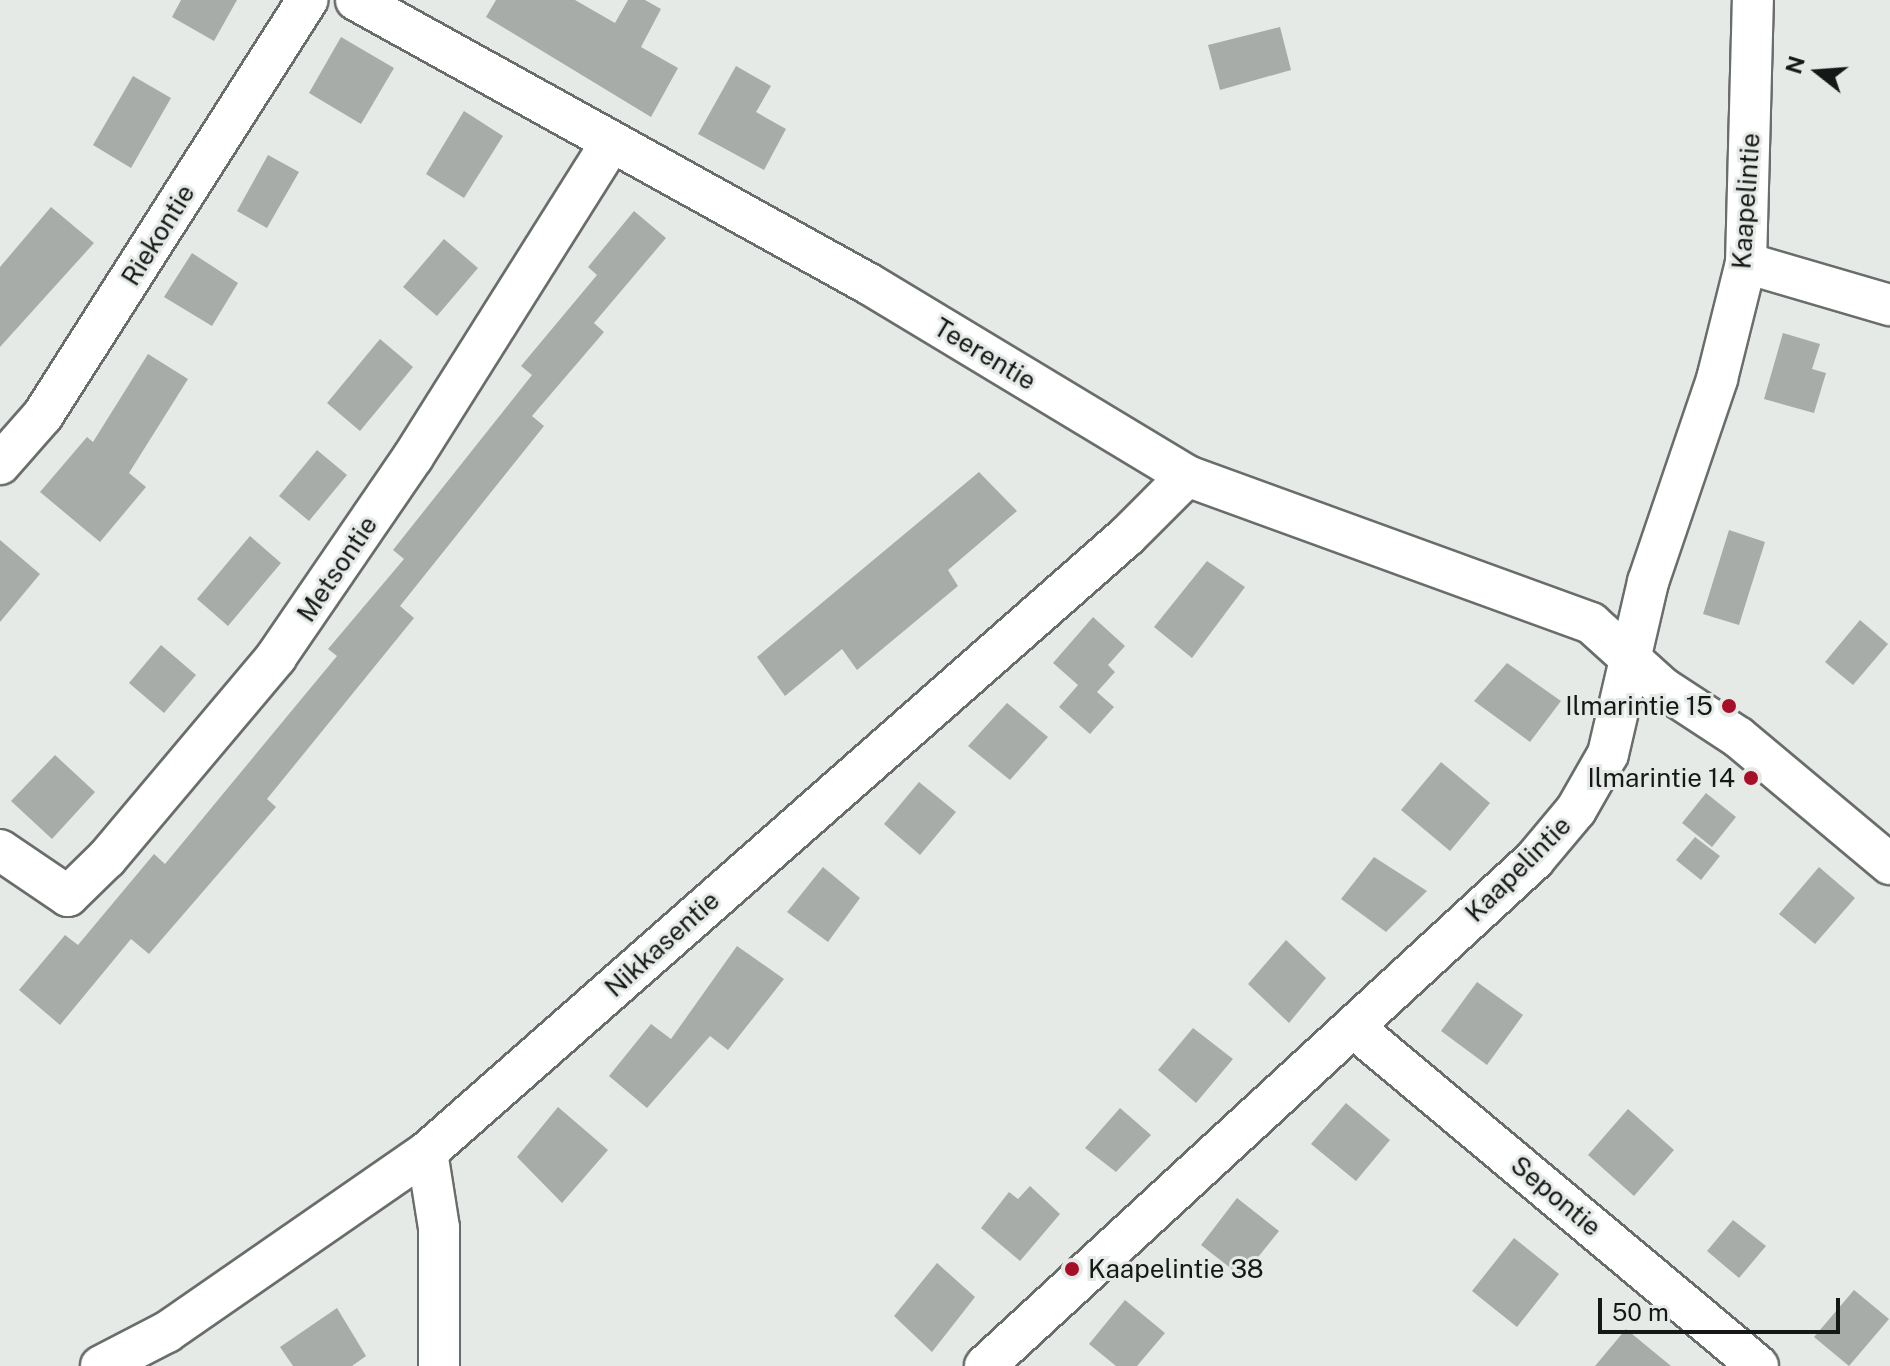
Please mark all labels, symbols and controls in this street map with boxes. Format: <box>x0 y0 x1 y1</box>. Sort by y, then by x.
north arrow <box>1778 32 1858 112</box>
text: N <box>1780 53 1810 77</box>
street label: Kaapelintie <box>1726 132 1766 270</box>
street label: Riekontie <box>115 179 201 291</box>
street label: Teerentie <box>928 311 1042 397</box>
street label: Metsontie <box>290 510 384 628</box>
place label: Ilmarintie 15 <box>1565 690 1713 722</box>
marker: Ilmarintie 15 <box>1720 697 1738 715</box>
place label: Ilmarintie 14 <box>1587 762 1735 794</box>
marker: Ilmarintie 14 <box>1742 769 1760 787</box>
street label: Kaapelintie <box>1459 810 1577 928</box>
street label: Nikkasentie <box>598 885 726 1003</box>
street label: Sepontie <box>1505 1149 1607 1243</box>
place label: Kaapelintie 38 <box>1088 1253 1264 1285</box>
marker: Kaapelintie 38 <box>1063 1260 1081 1278</box>
scale bar <box>1602 1282 1844 1332</box>
text: 50 m <box>1612 1298 1669 1326</box>

